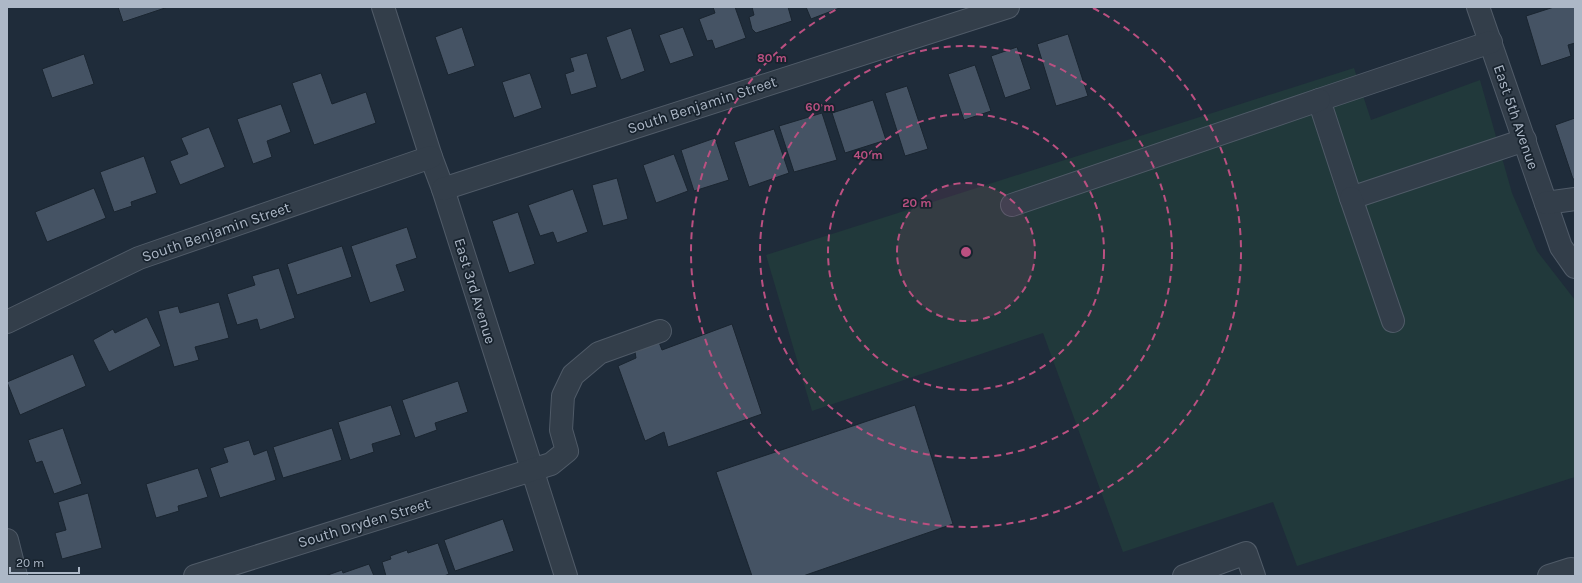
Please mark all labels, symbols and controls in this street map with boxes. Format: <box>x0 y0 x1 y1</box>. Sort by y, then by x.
text: 80 m <box>757 51 787 65</box>
street label: East 5th Avenue <box>1490 62 1542 172</box>
street label: South Benjamin Street <box>625 72 779 138</box>
text: 60 m <box>805 100 835 114</box>
text: 40 m <box>853 148 883 162</box>
text: 20 m <box>902 196 932 210</box>
street label: South Benjamin Street <box>139 198 293 266</box>
street label: East 3rd Avenue <box>450 236 500 346</box>
centre of rings <box>959 245 973 259</box>
street label: South Dryden Street <box>296 494 433 552</box>
scale bar <box>10 549 79 575</box>
text: 20 m <box>16 556 44 570</box>

